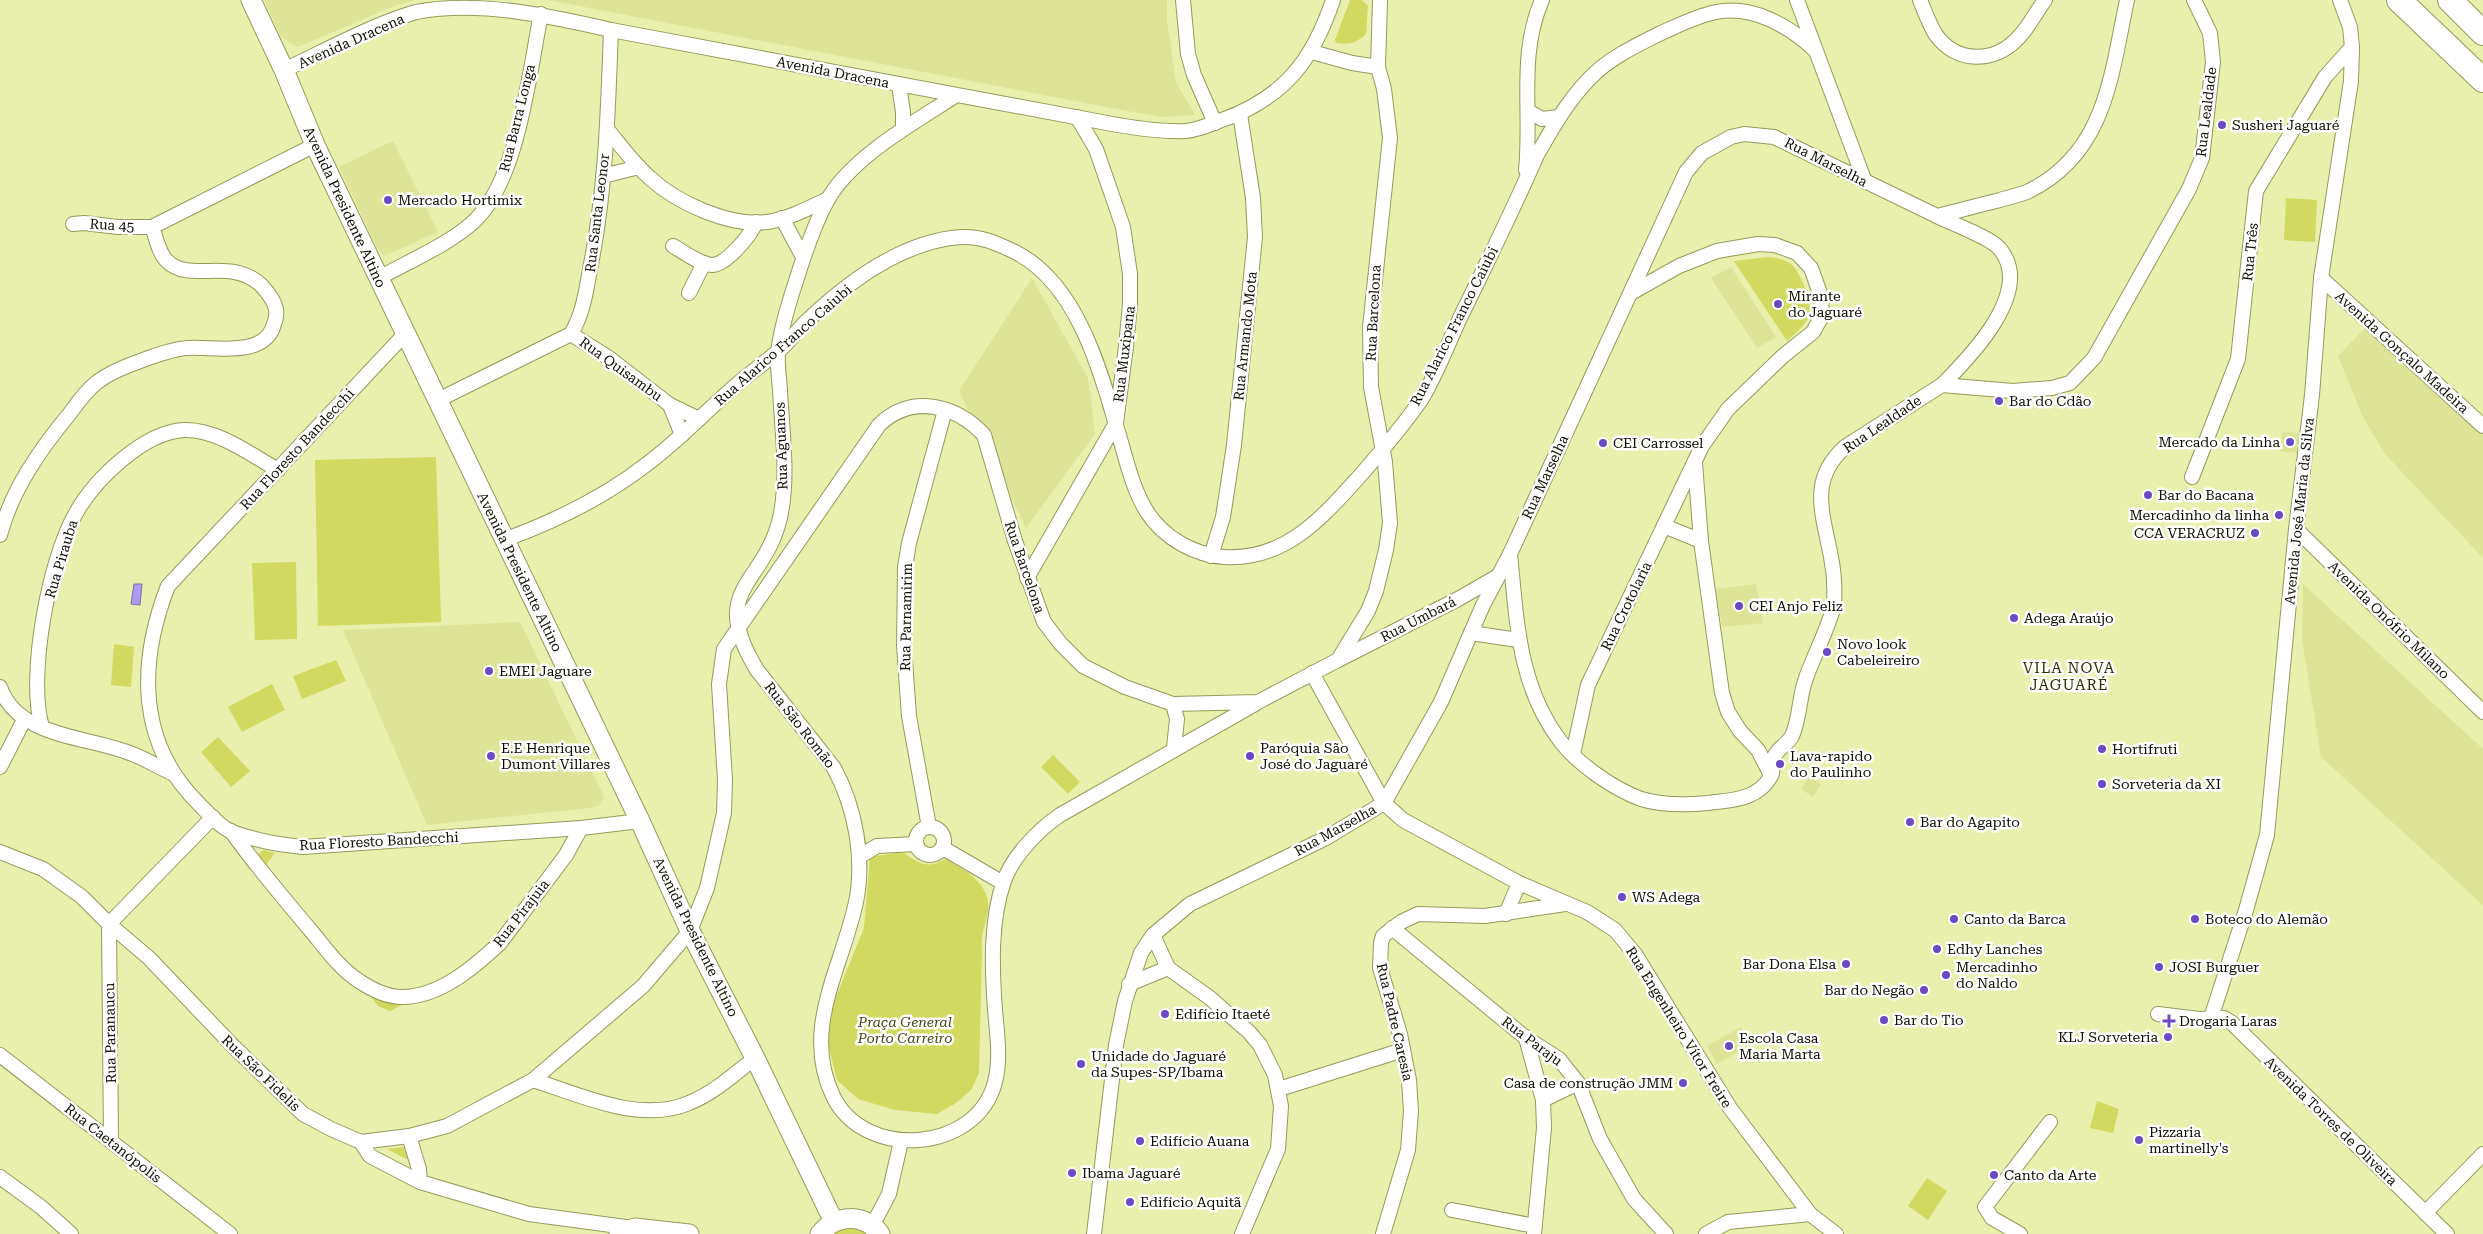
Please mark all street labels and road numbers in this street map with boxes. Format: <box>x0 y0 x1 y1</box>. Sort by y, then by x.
street label: Avenida Dracena <box>295 10 407 72</box>
street label: Avenida Dracena <box>775 53 891 91</box>
street label: Rua Barra Longa <box>496 62 538 173</box>
street label: Rua Lealdade <box>2193 66 2220 158</box>
street label: Avenida Presidente Altino <box>301 124 389 290</box>
street label: Rua Marselha <box>1782 134 1871 190</box>
street label: Rua Santa Leonor <box>582 152 612 273</box>
street label: Rua 45 <box>89 215 135 235</box>
street label: Rua Três <box>2239 222 2261 282</box>
street label: Rua Alarico Franco Caiubi <box>1407 243 1501 408</box>
street label: Rua Barcelona <box>1362 264 1384 362</box>
street label: Rua Armando Mota <box>1230 270 1260 401</box>
street label: Rua Alarico Franco Caiubi <box>711 281 855 409</box>
street label: Avenida Gonçalo Madeira <box>2332 288 2472 416</box>
street label: Rua Muxipana <box>1110 304 1138 403</box>
street label: Rua Quisambu <box>577 334 666 404</box>
street label: Rua Floresto Bandecchi <box>237 385 358 513</box>
street label: Rua Lealdade <box>1840 392 1924 456</box>
street label: Rua Aguanos <box>771 402 791 490</box>
street label: Avenida José Maria da Silva <box>2281 416 2317 605</box>
street label: Rua Marselha <box>1519 432 1572 522</box>
street label: Avenida Presidente Altino <box>474 490 566 654</box>
street label: Rua Pirauba <box>41 517 81 600</box>
street label: Rua Barcelona <box>1002 519 1048 616</box>
street label: Avenida Onófrio Milano <box>2325 558 2453 682</box>
street label: Rua Crotolaria <box>1598 559 1655 653</box>
street label: Rua Parnamirim <box>897 563 915 671</box>
street label: Rua Umbará <box>1378 593 1459 645</box>
street label: Rua São Romão <box>761 679 839 771</box>
street label: Rua Marselha <box>1291 801 1379 859</box>
street label: Rua Floresto Bandecchi <box>299 829 460 853</box>
street label: Avenida Presidente Altino <box>650 855 742 1019</box>
street label: Rua Pirajuia <box>490 876 552 950</box>
street label: Rua Engenheiro Vítor Freire <box>1623 943 1735 1111</box>
street label: Rua Padre Caresia <box>1374 961 1416 1083</box>
street label: Rua Paranaucu <box>101 982 119 1083</box>
street label: Rua Paraju <box>1499 1013 1566 1069</box>
street label: Rua São Fidelis <box>219 1032 304 1115</box>
street label: Avenida Torres de Oliveira <box>2261 1053 2401 1189</box>
street label: Rua Caetanópolis <box>62 1100 165 1186</box>

